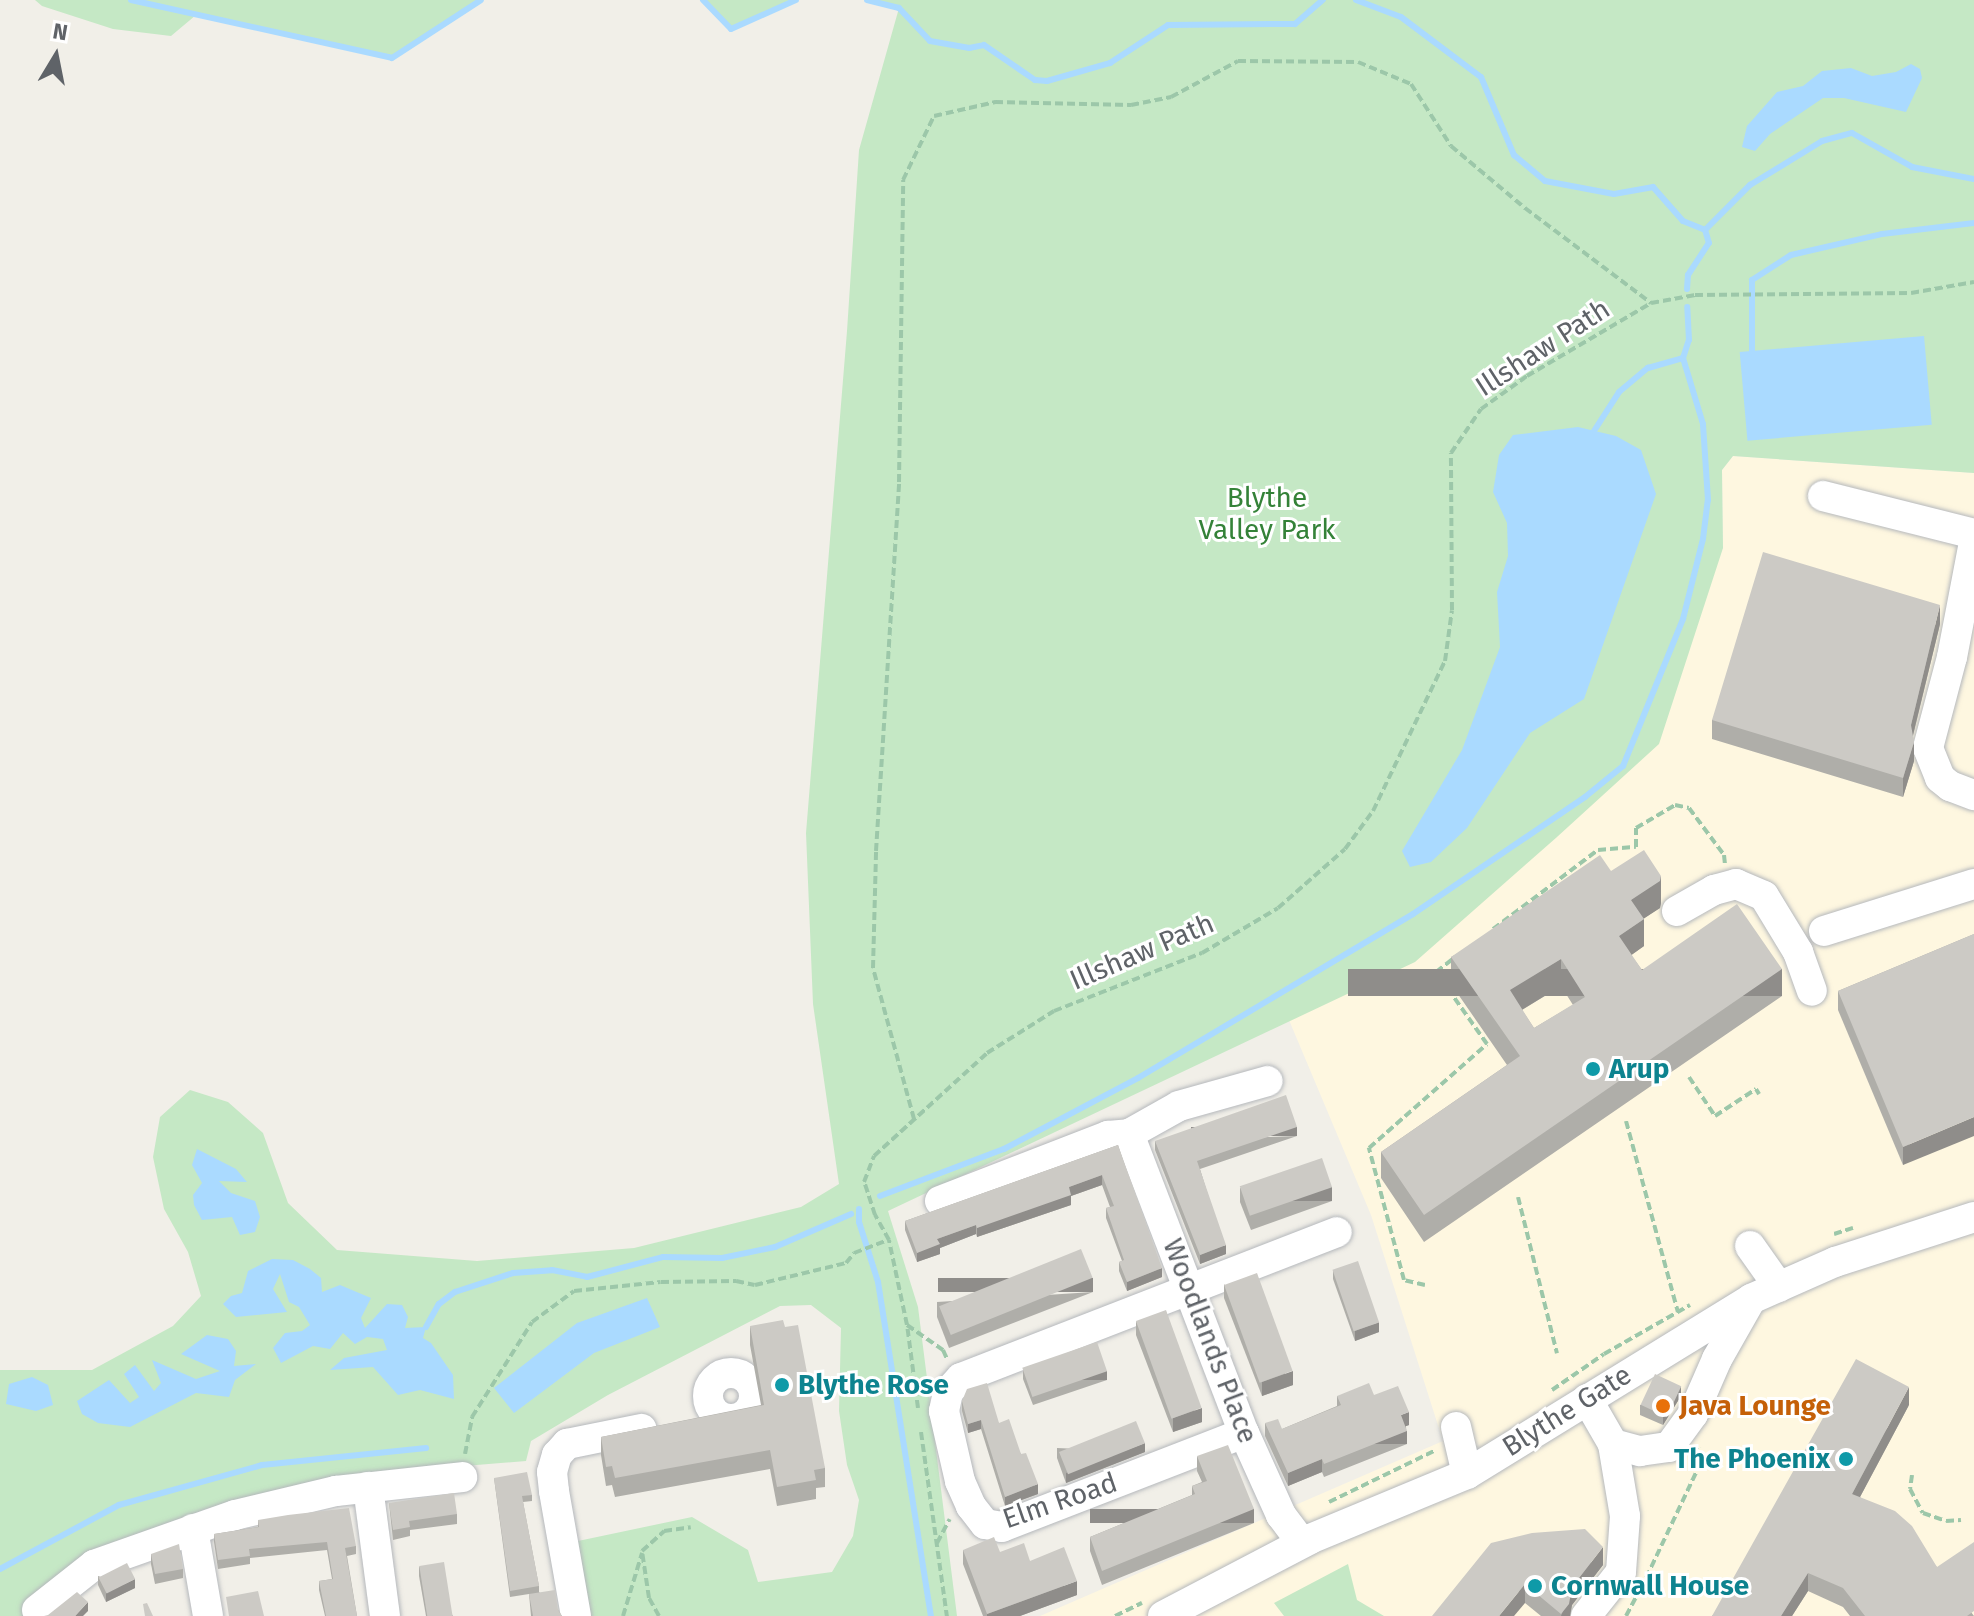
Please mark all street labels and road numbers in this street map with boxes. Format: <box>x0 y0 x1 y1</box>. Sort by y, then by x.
street label: Illshaw Path <box>1470 292 1616 404</box>
street label: Illshaw Path <box>1065 907 1219 997</box>
street label: Woodlands Place <box>1156 1234 1264 1448</box>
street label: Blythe Gate <box>1496 1358 1638 1464</box>
street label: Elm Road <box>998 1466 1122 1536</box>

